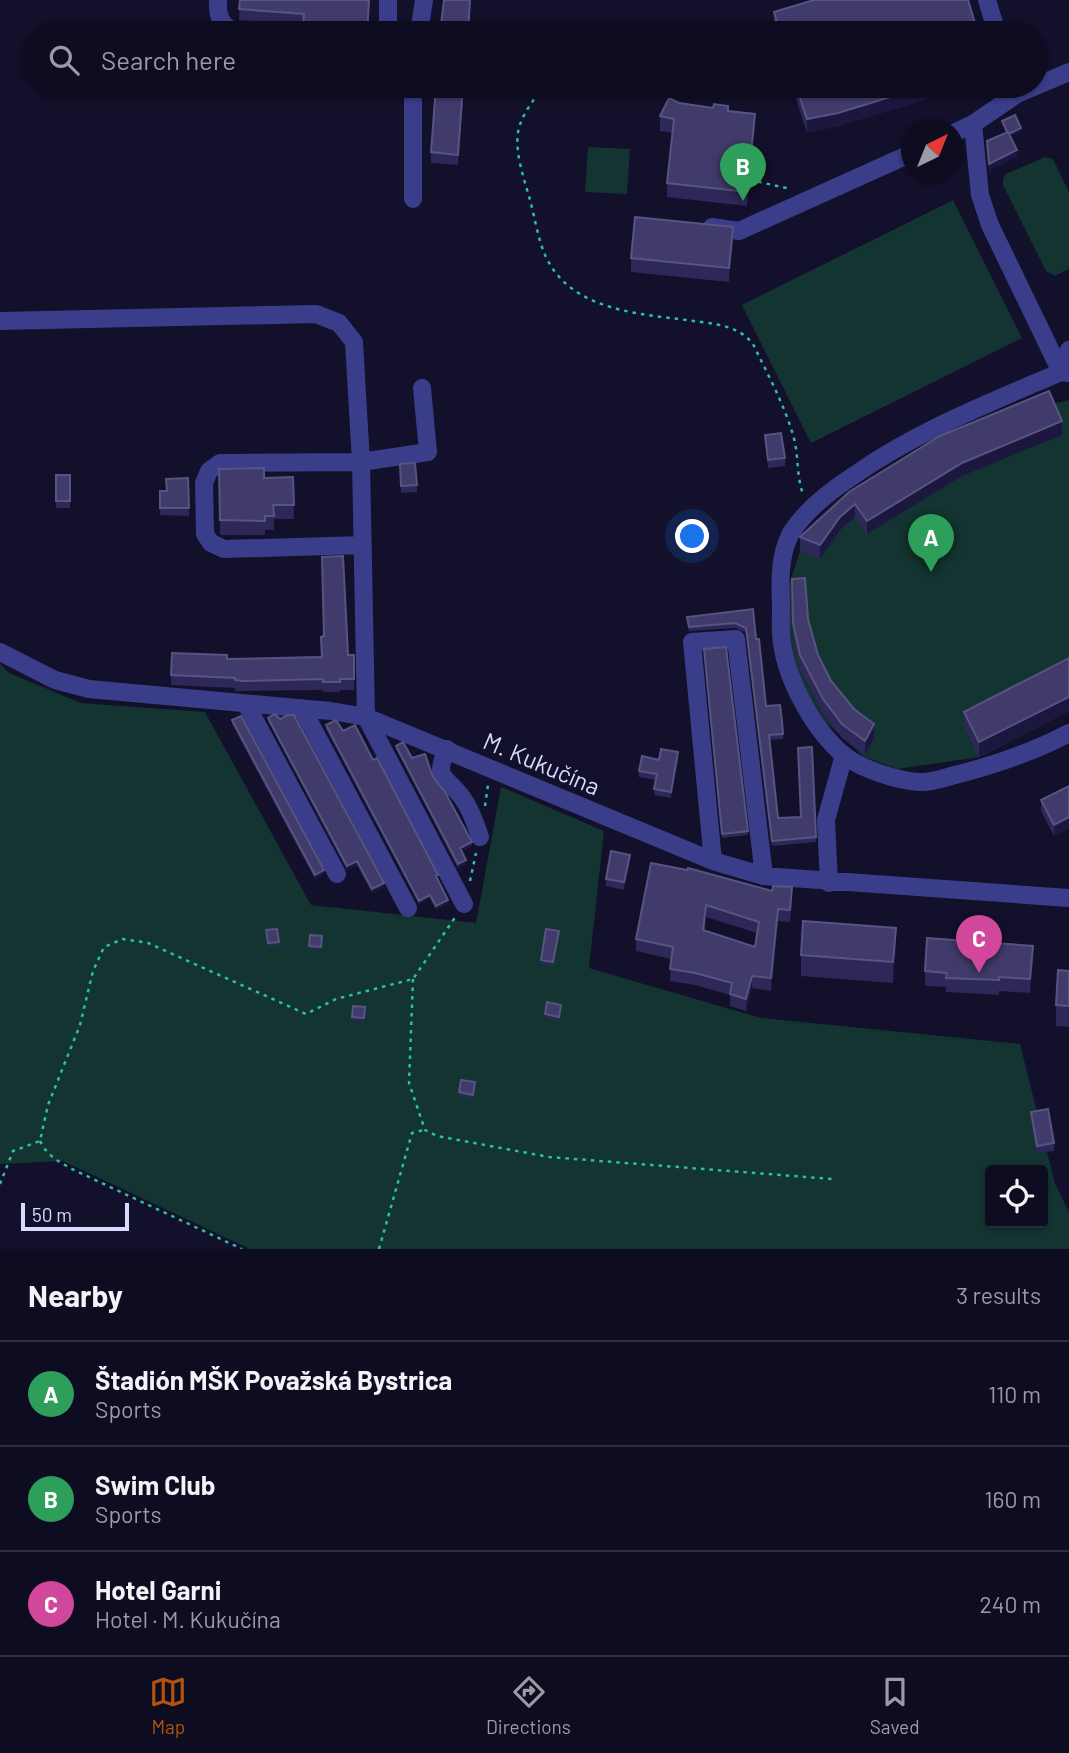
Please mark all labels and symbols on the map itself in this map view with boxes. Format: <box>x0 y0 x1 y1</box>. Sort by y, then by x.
north arrow <box>901 119 964 182</box>
pin: B <box>720 143 766 201</box>
pin: A <box>908 514 954 572</box>
your location <box>675 519 709 553</box>
street label: M. Kukučína <box>479 725 605 801</box>
pin: C <box>956 915 1002 973</box>
scale bar <box>21 1200 130 1232</box>

